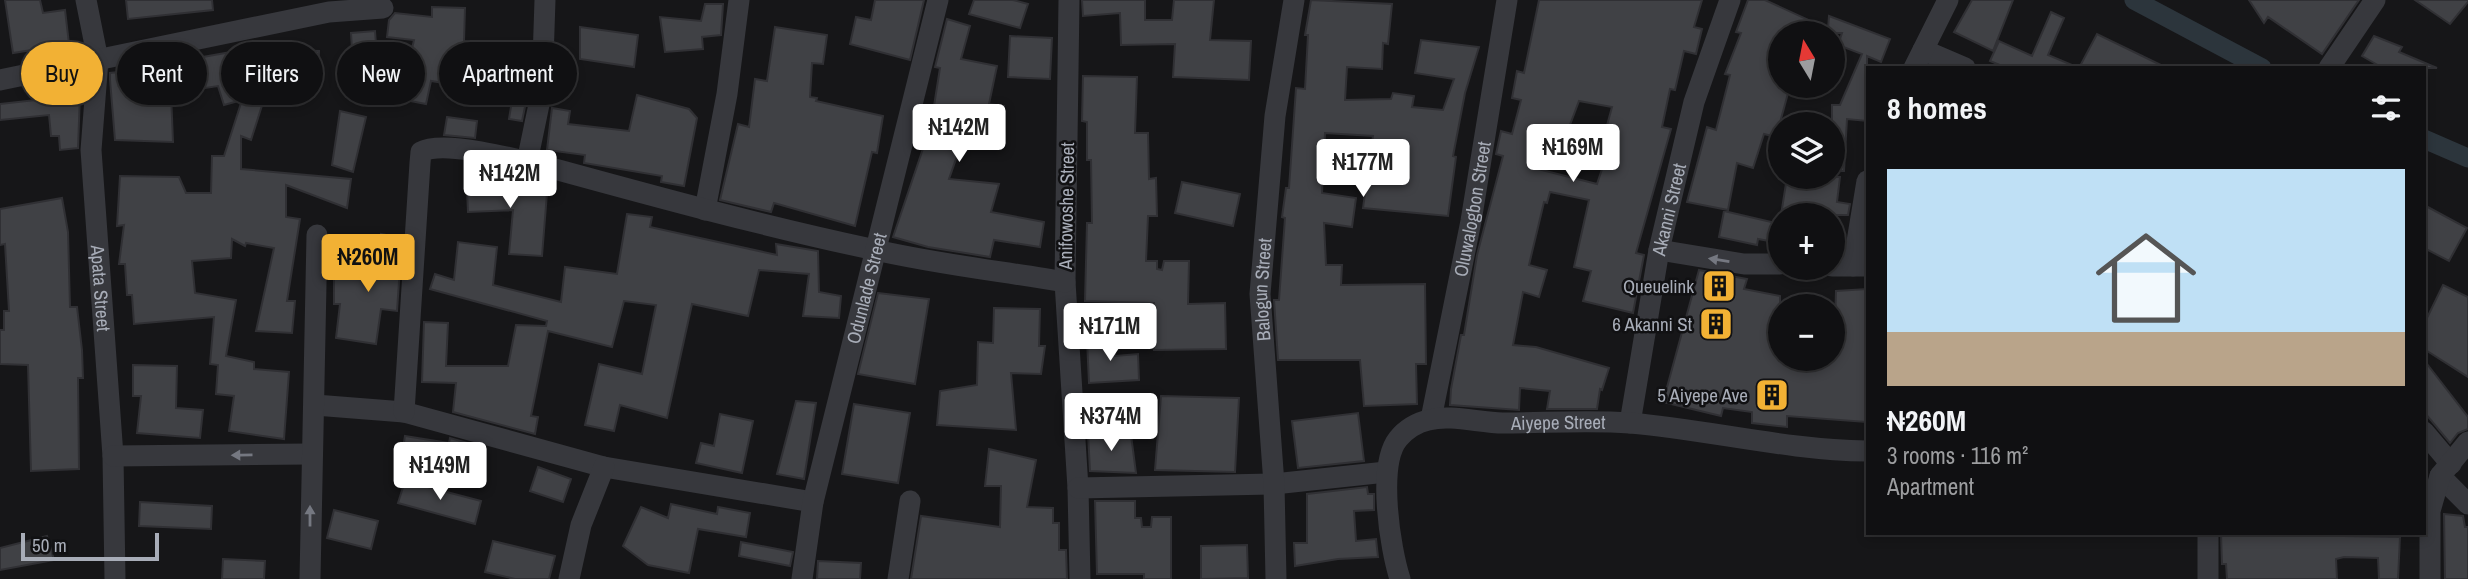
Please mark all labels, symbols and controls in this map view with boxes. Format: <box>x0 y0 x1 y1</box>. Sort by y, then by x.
north arrow <box>1768 21 1844 98</box>
map controls <box>1768 21 1845 371</box>
chip: Buy <box>21 42 103 105</box>
chip: Rent <box>117 42 207 105</box>
chip: Filters <box>221 42 323 105</box>
chip: New <box>337 42 425 105</box>
chip: Apartment <box>439 42 577 105</box>
text: 8 homes <box>1887 88 1987 128</box>
icon: filters <box>2367 89 2405 127</box>
pin: ₦142M <box>910 104 1008 164</box>
text: ₦142M <box>929 111 989 142</box>
button: layers <box>1768 112 1845 189</box>
pin: ₦169M <box>1524 124 1622 184</box>
text: ₦169M <box>1543 131 1603 162</box>
street label: Oluwalogbon Street <box>1447 139 1497 279</box>
pin: ₦177M <box>1314 140 1412 199</box>
street label: Anifowoshe Street <box>1052 141 1080 271</box>
text: ₦177M <box>1333 146 1393 177</box>
pin: ₦142M <box>461 150 559 210</box>
text: ₦142M <box>480 157 540 188</box>
street label: Akanni Street <box>1645 160 1692 259</box>
button: + <box>1768 203 1845 280</box>
icon: home <box>2083 215 2209 341</box>
street label: Odunlade Street <box>840 229 893 347</box>
pin: ₦260M <box>319 234 417 294</box>
street label: Balogun Street <box>1247 236 1278 342</box>
text: ₦260M <box>338 241 398 272</box>
street label: Apata Street <box>85 243 117 333</box>
one-way arrow <box>1708 254 1730 265</box>
building icon: Queuelink <box>1700 267 1738 305</box>
place label: Queuelink <box>1623 273 1694 299</box>
button: − <box>1768 294 1845 371</box>
pin: ₦171M <box>1061 304 1159 363</box>
building icon: 6 Akanni St <box>1697 305 1735 343</box>
text: ₦171M <box>1080 310 1140 341</box>
place label: 6 Akanni St <box>1612 311 1693 337</box>
building icon: 5 Aiyepe Ave <box>1753 376 1791 414</box>
place label: 5 Aiyepe Ave <box>1657 382 1748 408</box>
pin: ₦374M <box>1062 393 1160 453</box>
text: ₦374M <box>1081 400 1141 431</box>
text: ₦260M <box>1887 400 1966 440</box>
street label: Aiyepe Street <box>1510 409 1606 436</box>
text: 3 rooms · 116 m² <box>1887 440 2028 471</box>
pin: ₦149M <box>391 442 489 502</box>
one-way arrow <box>231 449 253 461</box>
text: ₦149M <box>410 449 470 480</box>
text: Apartment <box>1887 471 1974 502</box>
one-way arrow <box>304 505 316 527</box>
scale bar <box>21 530 159 562</box>
text: 50 m <box>32 532 67 558</box>

